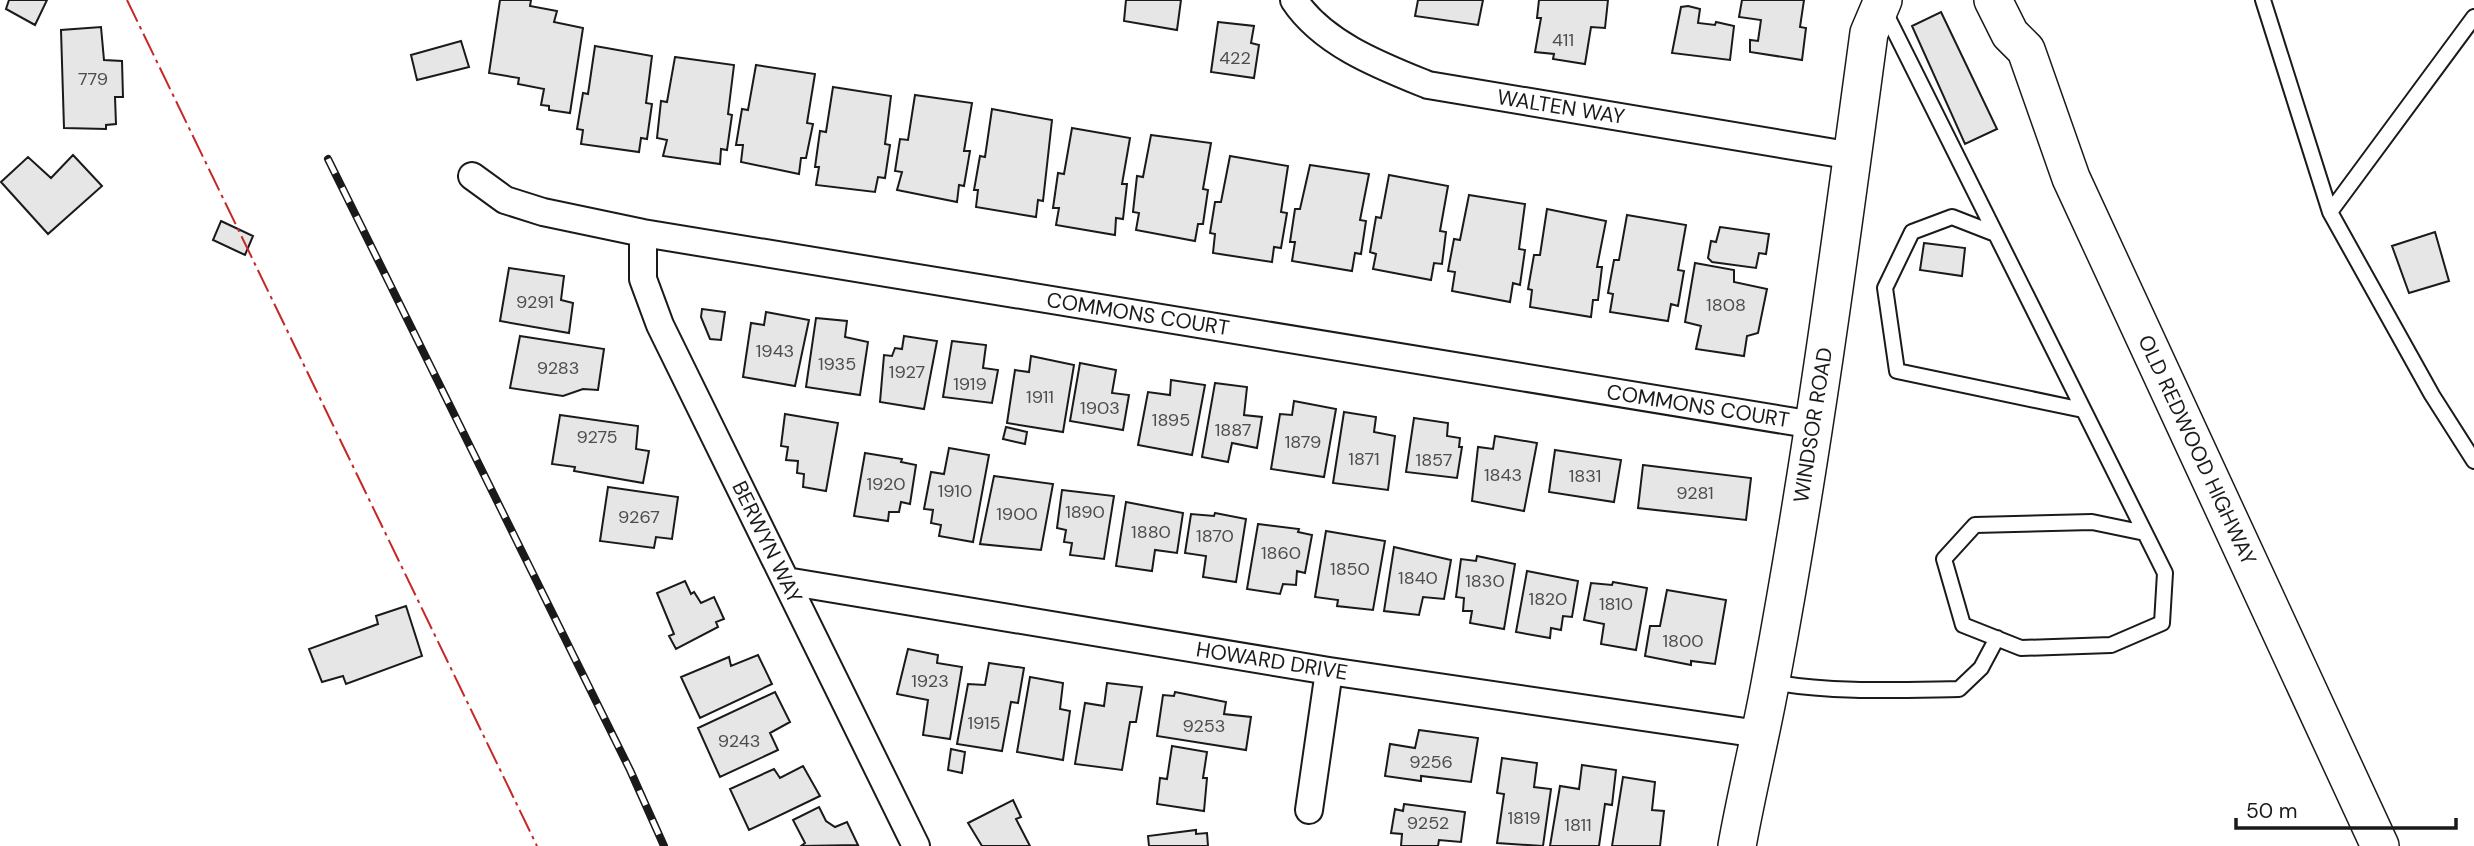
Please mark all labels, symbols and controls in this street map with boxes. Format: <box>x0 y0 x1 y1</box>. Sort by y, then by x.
house number: 411 <box>1552 28 1574 52</box>
house number: 422 <box>1219 46 1251 70</box>
house number: 779 <box>78 67 108 91</box>
street label: WALTEN WAY <box>1495 83 1627 131</box>
street label: COMMONS COURT <box>1045 286 1232 342</box>
house number: 9291 <box>516 290 554 314</box>
house number: 1808 <box>1706 293 1746 317</box>
street label: OLD REDWOOD HIGHWAY <box>2131 330 2263 570</box>
house number: 1943 <box>756 339 794 363</box>
street label: WINDSOR ROAD <box>1787 345 1839 505</box>
house number: 1935 <box>818 352 856 376</box>
house number: 9283 <box>537 356 579 380</box>
house number: 1927 <box>889 360 925 384</box>
house number: 1919 <box>953 372 987 396</box>
street label: COMMONS COURT <box>1605 378 1792 434</box>
house number: 1911 <box>1026 385 1054 409</box>
house number: 1903 <box>1080 396 1120 420</box>
house number: 1895 <box>1152 408 1190 432</box>
house number: 1887 <box>1215 418 1251 442</box>
house number: 9275 <box>576 425 618 449</box>
house number: 1879 <box>1285 430 1321 454</box>
house number: 1871 <box>1348 447 1380 471</box>
house number: 1857 <box>1416 448 1452 472</box>
house number: 1843 <box>1484 463 1522 487</box>
house number: 1831 <box>1569 464 1601 488</box>
house number: 1920 <box>866 472 906 496</box>
street label: BERWYN WAY <box>725 476 809 608</box>
house number: 1910 <box>938 479 972 503</box>
house number: 9281 <box>1676 481 1714 505</box>
house number: 1890 <box>1065 500 1105 524</box>
house number: 1900 <box>996 502 1038 526</box>
house number: 9267 <box>618 505 660 529</box>
house number: 1880 <box>1131 520 1171 544</box>
house number: 1870 <box>1196 524 1234 548</box>
house number: 1860 <box>1261 541 1301 565</box>
house number: 1850 <box>1330 557 1370 581</box>
house number: 1840 <box>1398 566 1438 590</box>
house number: 1830 <box>1465 569 1505 593</box>
house number: 1820 <box>1529 587 1567 611</box>
house number: 1810 <box>1599 592 1633 616</box>
house number: 1800 <box>1662 629 1704 653</box>
street label: HOWARD DRIVE <box>1194 635 1350 687</box>
house number: 1923 <box>911 669 949 693</box>
house number: 1915 <box>967 711 1001 735</box>
house number: 9253 <box>1183 714 1225 738</box>
house number: 9243 <box>718 729 760 753</box>
house number: 9256 <box>1409 750 1453 774</box>
scale bar <box>2236 786 2456 830</box>
text: 50 m <box>2246 797 2297 825</box>
house number: 1819 <box>1507 806 1541 830</box>
house number: 9252 <box>1407 811 1449 835</box>
house number: 1811 <box>1564 813 1592 837</box>

